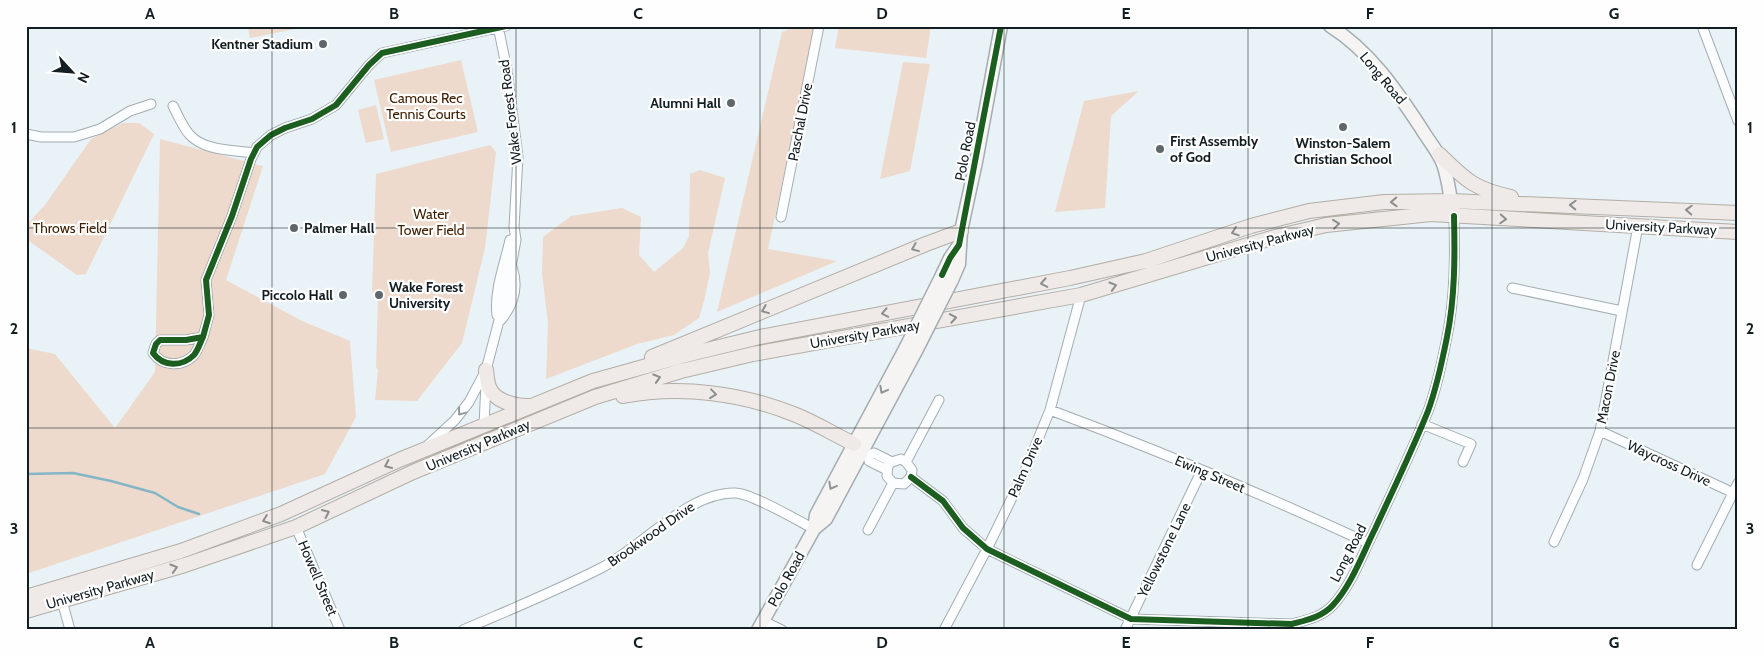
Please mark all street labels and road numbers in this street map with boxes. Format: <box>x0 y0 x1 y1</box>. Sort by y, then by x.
street label: Long Road <box>1356 48 1410 108</box>
street label: Wake Forest Road <box>495 59 525 165</box>
street label: Paschal Drive <box>784 82 816 162</box>
street label: Polo Road <box>950 120 980 182</box>
street label: University Parkway <box>1605 215 1717 239</box>
street label: University Parkway <box>1204 220 1316 266</box>
street label: University Parkway <box>808 315 922 353</box>
street label: Macon Drive <box>1592 349 1624 425</box>
street label: University Parkway <box>423 415 533 475</box>
street label: Palm Drive <box>1004 434 1046 500</box>
street label: Waycross Drive <box>1624 436 1714 490</box>
street label: Ewing Street <box>1172 451 1248 497</box>
street label: Brookwood Drive <box>604 497 698 571</box>
street label: Yellowstone Lane <box>1133 500 1195 601</box>
street label: Long Road <box>1326 521 1370 585</box>
street label: Howell Street <box>294 538 342 619</box>
street label: Polo Road <box>764 548 808 610</box>
street label: University Parkway <box>44 565 156 613</box>

